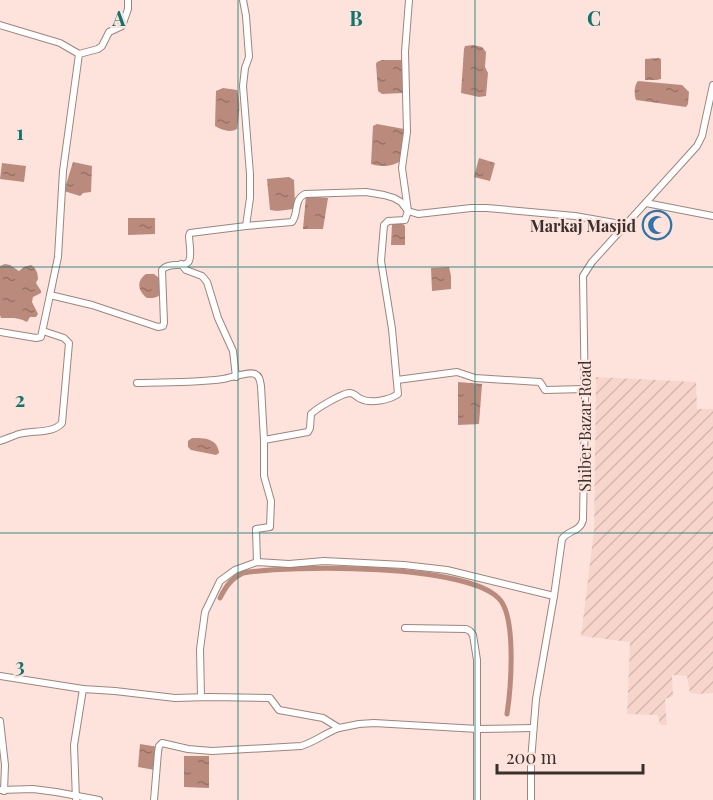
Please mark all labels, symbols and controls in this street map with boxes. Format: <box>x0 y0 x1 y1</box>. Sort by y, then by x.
text: A <box>111 4 126 31</box>
text: B <box>349 4 363 31</box>
text: C <box>587 4 601 31</box>
text: 1 <box>16 118 24 145</box>
mosque icon: Markaj Masjid <box>641 209 673 241</box>
place label: Markaj Masjid <box>530 215 636 236</box>
street label: Shiber Bazar Road <box>574 360 595 492</box>
text: 2 <box>15 385 25 412</box>
text: 3 <box>15 651 25 678</box>
scale bar <box>497 737 642 775</box>
text: 200 m <box>506 745 557 769</box>

